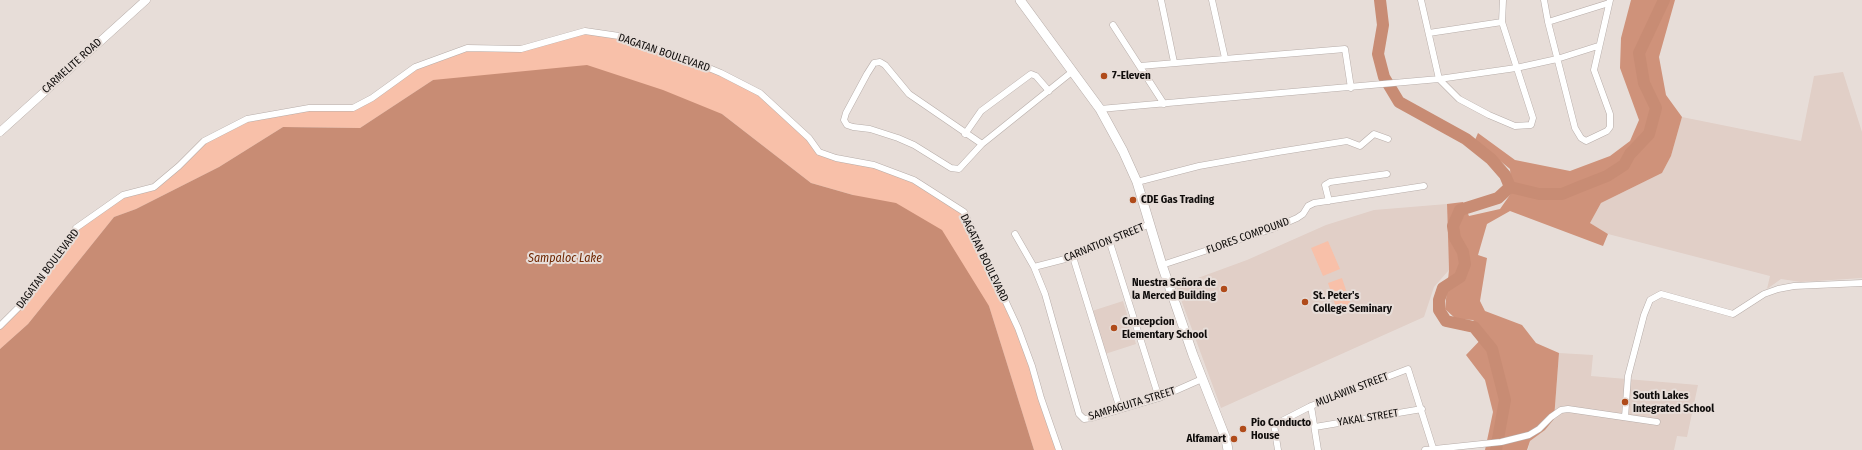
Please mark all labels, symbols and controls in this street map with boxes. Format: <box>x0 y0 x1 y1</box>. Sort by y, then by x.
street label: DAGATAN BOULEVARD <box>616 31 712 75</box>
street label: CARMELITE ROAD <box>39 36 105 96</box>
place label: 7-Eleven <box>1112 69 1151 83</box>
marker: 7-Eleven <box>1099 71 1109 81</box>
place label: CDE Gas Trading <box>1141 193 1214 207</box>
marker: CDE Gas Trading <box>1128 195 1138 205</box>
street label: DAGATAN BOULEVARD <box>957 212 1011 304</box>
street label: FLORES COMPOUND <box>1205 215 1291 257</box>
street label: CARNATION STREET <box>1062 221 1146 265</box>
street label: DAGATAN BOULEVARD <box>14 227 82 311</box>
water label: Sampaloc Lake <box>528 252 602 266</box>
place label: Nuestra Señora de la Merced Building <box>1132 276 1216 302</box>
marker: Nuestra Señora de la Merced Building <box>1219 284 1229 294</box>
place label: St. Peter's College Seminary <box>1313 289 1392 315</box>
marker: St. Peter's College Seminary <box>1300 297 1310 307</box>
place label: Concepcion Elementary School <box>1122 315 1207 341</box>
marker: Concepcion Elementary School <box>1109 323 1119 333</box>
street label: MULAWIN STREET <box>1314 370 1390 410</box>
street label: SAMPAGUITA STREET <box>1087 385 1177 423</box>
place label: South Lakes Integrated School <box>1633 389 1714 415</box>
marker: South Lakes Integrated School <box>1620 397 1630 407</box>
street label: YAKAL STREET <box>1337 407 1399 429</box>
place label: Pio Conducto House <box>1251 416 1311 442</box>
marker: Pio Conducto House <box>1238 424 1248 434</box>
place label: Alfamart <box>1186 432 1226 446</box>
marker: Alfamart <box>1229 434 1239 444</box>

